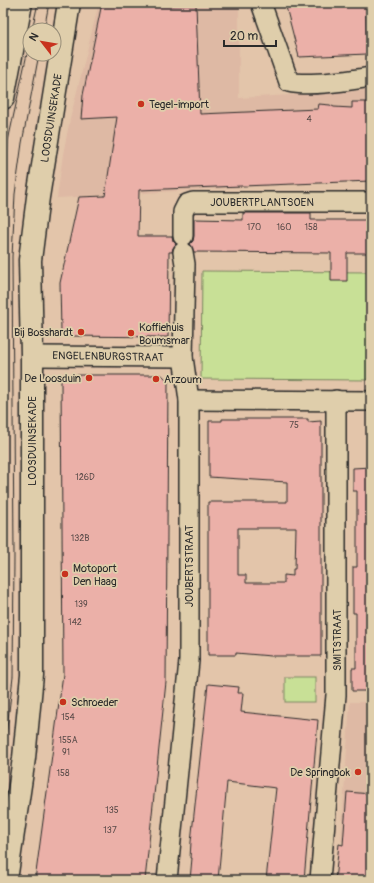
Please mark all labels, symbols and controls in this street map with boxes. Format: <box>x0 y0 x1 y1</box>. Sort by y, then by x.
north arrow <box>22 22 62 62</box>
scale bar <box>224 22 276 48</box>
text: 20 m <box>230 29 259 44</box>
text: N <box>26 30 42 44</box>
street label: LOOSDUINSEKADE <box>38 72 65 163</box>
place label: Tegel-import <box>149 98 210 111</box>
marker: Tegel-import <box>136 99 146 109</box>
house number: 4 <box>306 114 312 125</box>
street label: JOUBERTPLANTSOEN <box>210 196 314 209</box>
house number: 170 <box>247 222 261 233</box>
house number: 160 <box>277 222 291 233</box>
house number: 158 <box>305 222 318 233</box>
place label: Koffiehuis Boumsmar <box>139 321 190 347</box>
place label: Bij Bosshardt <box>14 326 74 339</box>
marker: Bij Bosshardt <box>76 327 86 337</box>
marker: Koffiehuis Boumsmar <box>126 328 136 338</box>
street label: ENGELENBURGSTRAAT <box>52 349 164 364</box>
place label: De Loosduin <box>24 372 81 385</box>
marker: De Loosduin <box>84 373 94 383</box>
place label: Arzoum <box>164 373 202 386</box>
marker: Arzoum <box>151 374 161 384</box>
street label: LOOSDUINSEKADE <box>26 396 39 486</box>
house number: 75 <box>289 420 299 431</box>
house number: 126D <box>75 472 95 483</box>
street label: JOUBERTSTRAAT <box>183 525 196 607</box>
house number: 132B <box>71 533 89 544</box>
place label: Motoport Den Haag <box>73 562 117 588</box>
marker: Motoport Den Haag <box>60 569 70 579</box>
house number: 139 <box>74 599 88 610</box>
street label: SMITSTRAAT <box>331 609 344 671</box>
house number: 142 <box>68 617 82 628</box>
place label: Schroeder <box>71 696 118 709</box>
marker: Schroeder <box>58 697 68 707</box>
house number: 154 <box>61 712 76 723</box>
house number: 155A <box>58 735 78 746</box>
house number: 91 <box>62 747 70 758</box>
place label: De Springbok <box>290 766 350 779</box>
marker: De Springbok <box>353 767 363 777</box>
house number: 158 <box>57 768 70 779</box>
house number: 135 <box>105 805 119 816</box>
house number: 137 <box>103 825 117 836</box>

